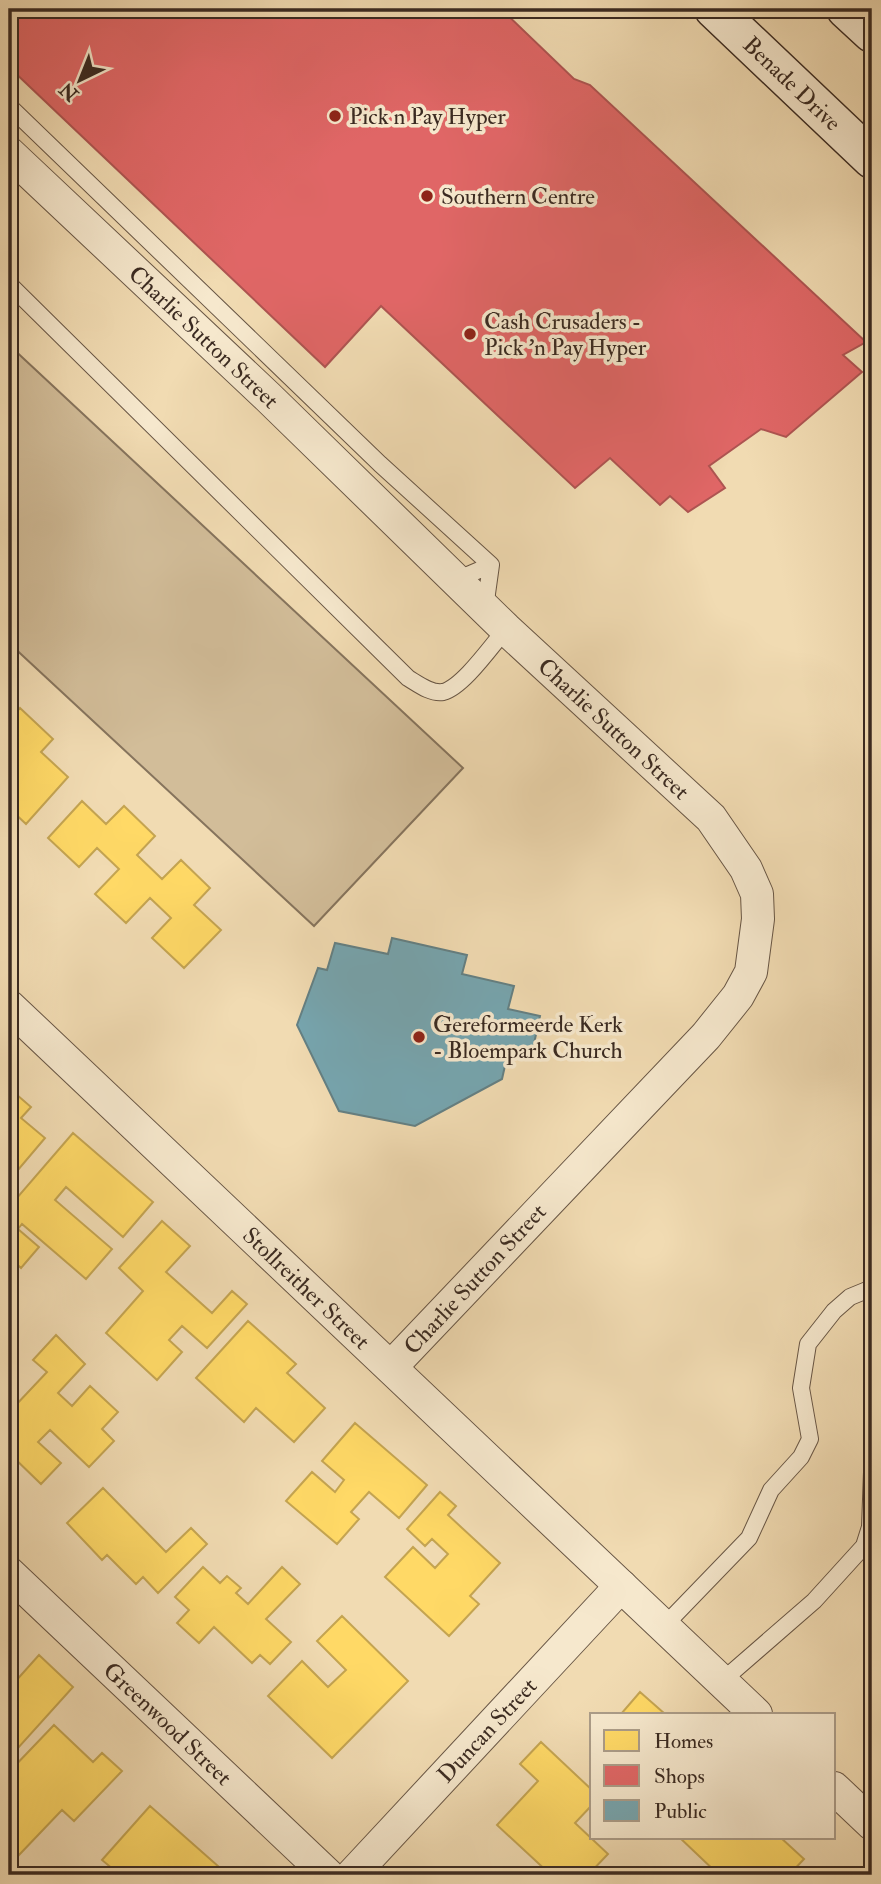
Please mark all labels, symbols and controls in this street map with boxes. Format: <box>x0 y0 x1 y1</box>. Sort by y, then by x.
street label: Benade Drive <box>737 30 848 137</box>
north arrow <box>46 46 116 116</box>
text: N <box>54 76 84 107</box>
place label: Pick n Pay Hyper <box>349 102 506 132</box>
marker: Pick n Pay Hyper <box>327 108 343 124</box>
place label: Southern Centre <box>441 182 595 211</box>
marker: Southern Centre <box>419 188 435 204</box>
street label: Charlie Sutton Street <box>123 259 285 414</box>
place label: Cash Crusaders - Pick 'n Pay Hyper <box>484 307 647 363</box>
marker: Cash Crusaders - Pick 'n Pay Hyper <box>462 326 478 342</box>
street label: Charlie Sutton Street <box>532 651 696 806</box>
place label: Gereformeerde Kerk - Bloempark Church <box>433 1010 623 1066</box>
marker: Gereformeerde Kerk - Bloempark Church <box>411 1029 427 1045</box>
street label: Charlie Sutton Street <box>398 1198 552 1360</box>
street label: Stollreither Street <box>237 1221 376 1355</box>
street label: Greenwood Street <box>98 1656 238 1791</box>
street label: Duncan Street <box>431 1671 543 1789</box>
legend <box>590 1713 836 1839</box>
text: Homes <box>654 1728 713 1755</box>
text: Shops <box>654 1763 705 1790</box>
text: Public <box>654 1798 707 1825</box>

